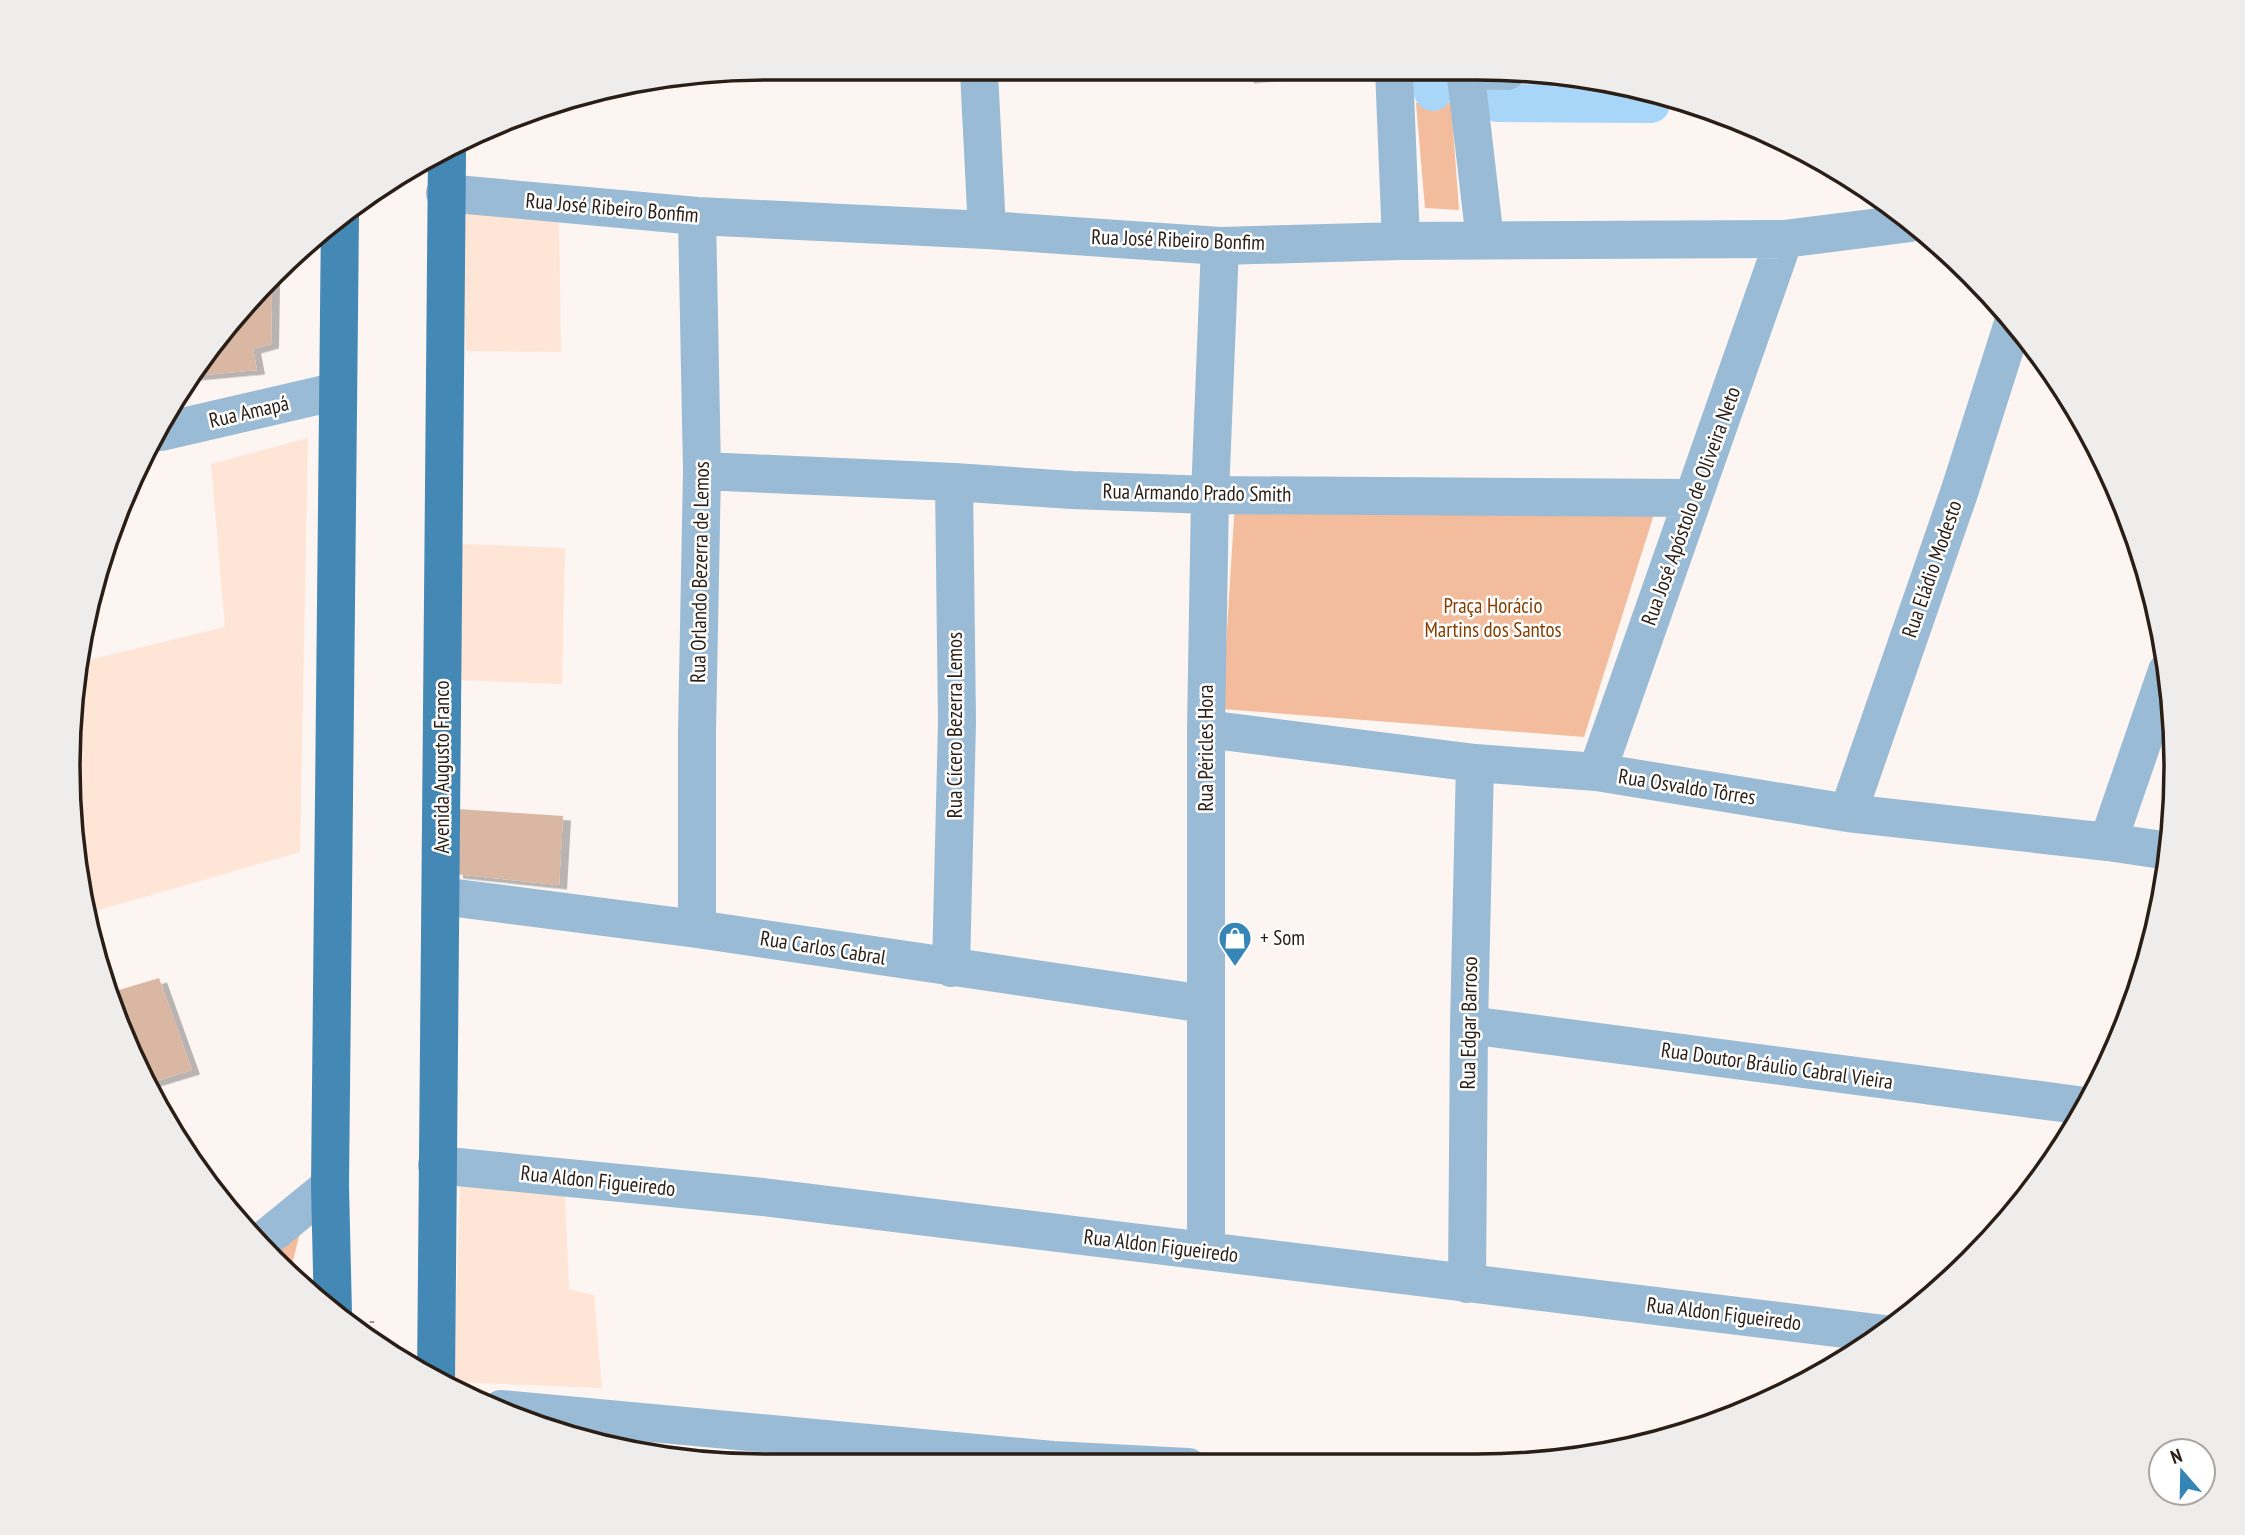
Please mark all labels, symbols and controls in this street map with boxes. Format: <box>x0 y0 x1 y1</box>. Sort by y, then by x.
street label: Rua José Ribeiro Bonfim <box>524 186 700 229</box>
street label: Rua José Ribeiro Bonfim <box>1091 223 1265 256</box>
street label: Rua José Apóstolo de Oliveira Neto <box>1635 383 1746 629</box>
street label: Rua Amapá <box>206 389 291 434</box>
street label: Rua Orlando Bezerra de Lemos <box>684 461 715 683</box>
street label: Rua Armando Prado Smith <box>1102 477 1292 508</box>
street label: Rua Eládio Modesto <box>1895 497 1968 641</box>
park label: Praça Horácio Martins dos Santos <box>1424 592 1562 643</box>
street label: Rua Cícero Bezerra Lemos <box>941 632 968 818</box>
street label: Avenida Augusto Franco <box>428 681 455 853</box>
street label: Rua Péricles Hora <box>1192 685 1219 811</box>
street label: Rua Osvaldo Tôrres <box>1617 762 1758 811</box>
shop icon: + Som <box>1216 919 1254 968</box>
street label: Rua Carlos Cabral <box>758 924 888 971</box>
place label: + Som <box>1260 924 1305 951</box>
street label: Rua Edgar Barroso <box>1454 956 1483 1090</box>
street label: Rua Doutor Bráulio Cabral Vieira <box>1659 1036 1895 1095</box>
street label: Rua Aldon Figueiredo <box>519 1159 677 1202</box>
street label: Rua Aldon Figueiredo <box>1082 1223 1240 1268</box>
street label: Rua Aldon Figueiredo <box>1645 1291 1803 1336</box>
north arrow <box>2147 1437 2217 1507</box>
text: N <box>2167 1443 2185 1469</box>

